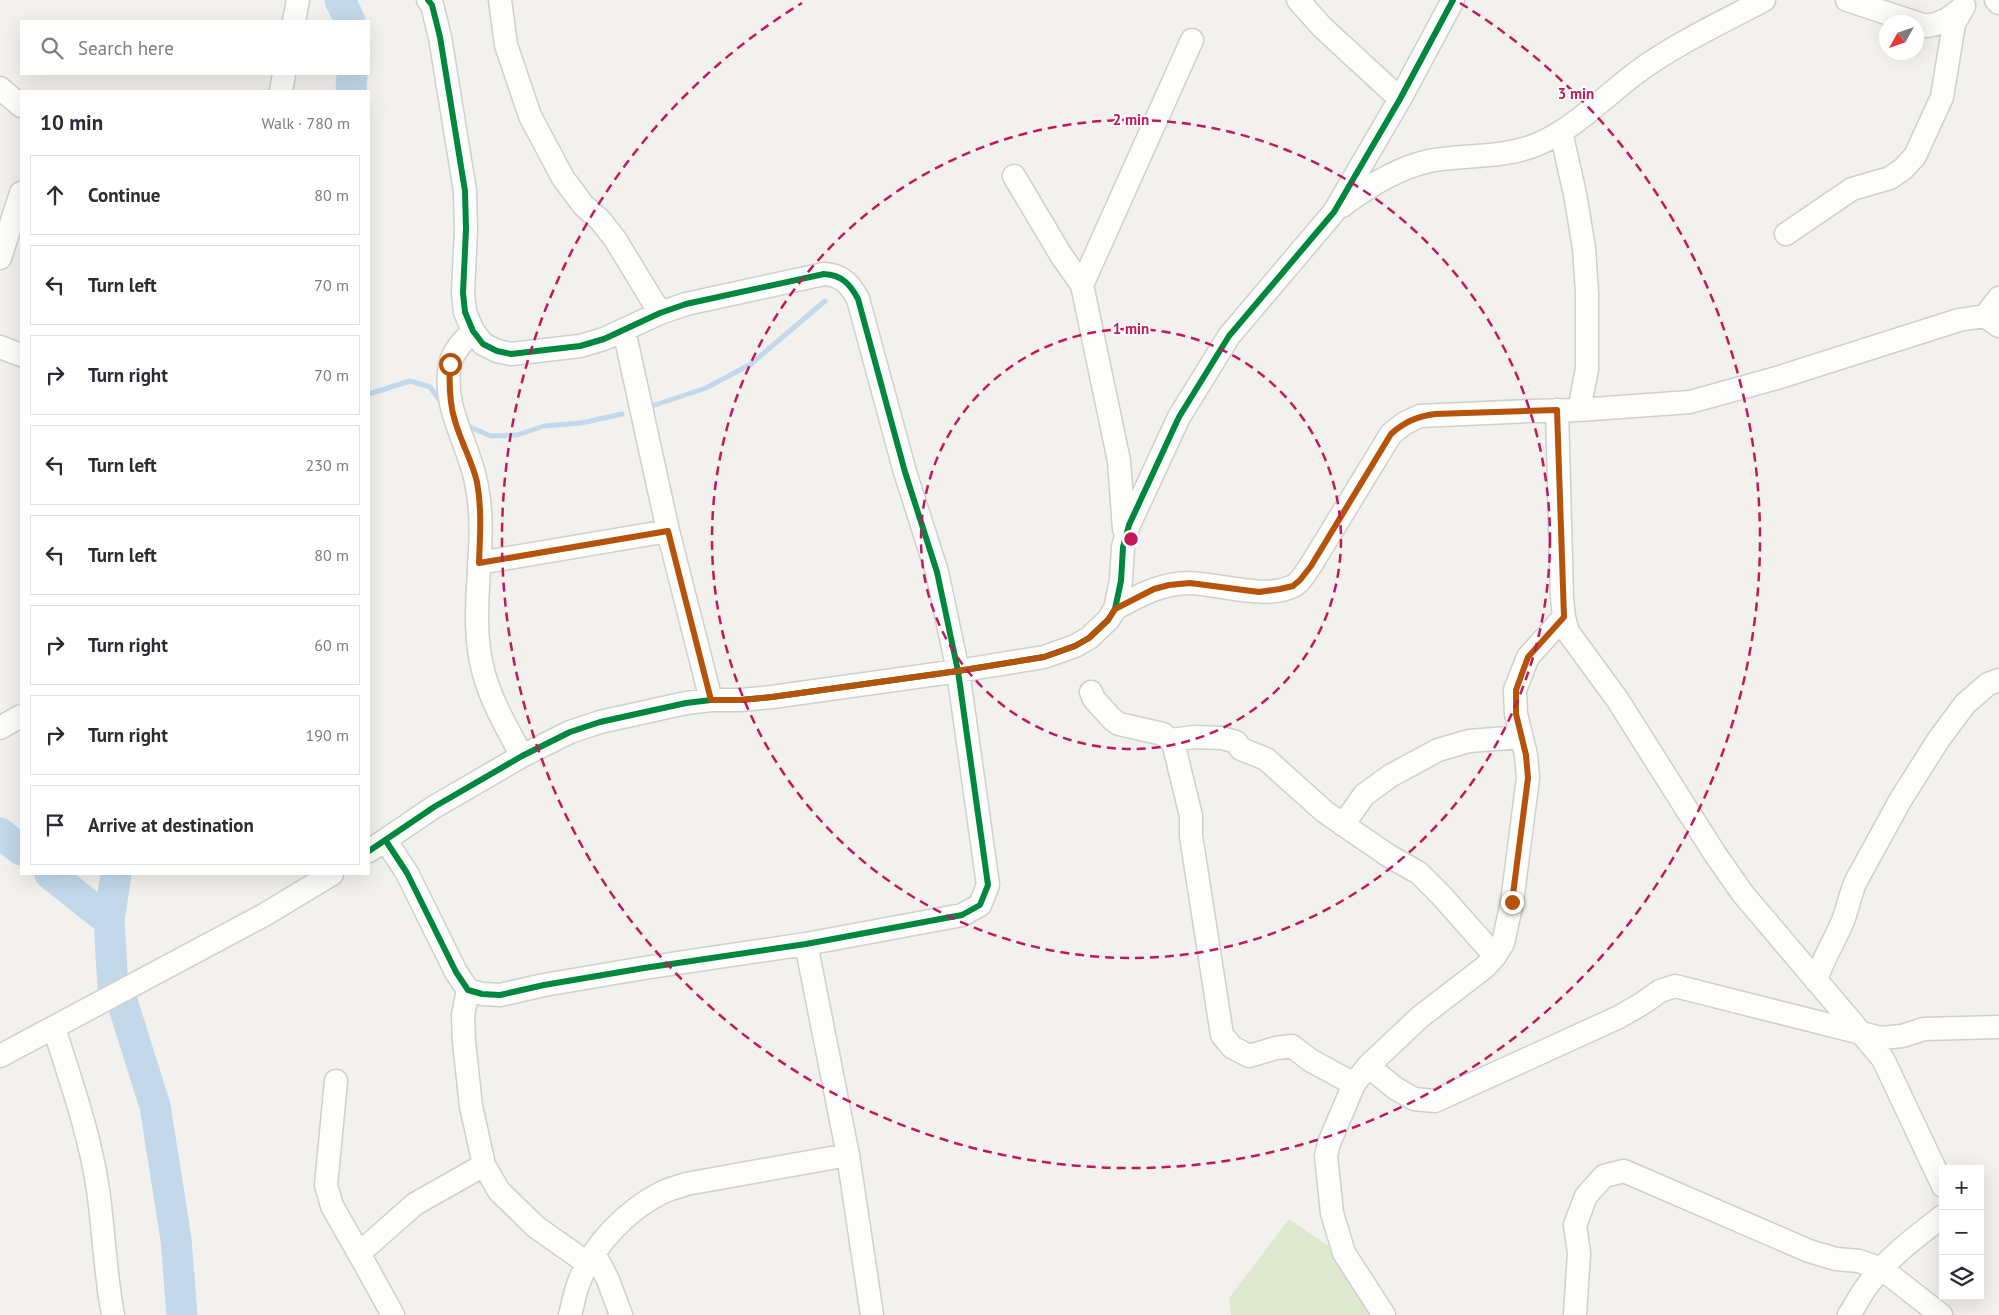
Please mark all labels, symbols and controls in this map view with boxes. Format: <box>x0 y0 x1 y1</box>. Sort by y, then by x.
north arrow <box>1879 15 1924 60</box>
search box <box>20 20 370 75</box>
icon: search <box>38 34 66 62</box>
text: Search here <box>78 36 174 60</box>
text: 3 min <box>1558 84 1594 103</box>
text: 10 min <box>40 109 103 136</box>
text: 2 min <box>1113 110 1149 129</box>
text: Walk · 780 m <box>261 113 350 133</box>
icon: ahead <box>41 181 69 209</box>
text: Continue <box>88 183 160 207</box>
text: 80 m <box>314 185 349 205</box>
icon: left <box>41 271 69 299</box>
text: Turn left <box>88 273 157 297</box>
text: 70 m <box>314 275 349 295</box>
text: 1 min <box>1113 319 1149 338</box>
route start <box>439 353 462 376</box>
icon: right <box>41 361 69 389</box>
text: Turn right <box>88 363 168 387</box>
text: 70 m <box>314 365 349 385</box>
icon: left <box>41 451 69 479</box>
text: Turn left <box>88 453 157 477</box>
text: 230 m <box>306 455 349 475</box>
centre of rings <box>1122 530 1140 548</box>
icon: left <box>41 541 69 569</box>
text: Turn left <box>88 543 157 567</box>
text: 80 m <box>314 545 349 565</box>
icon: right <box>41 631 69 659</box>
text: Turn right <box>88 633 168 657</box>
text: 60 m <box>314 635 349 655</box>
icon: right <box>41 721 69 749</box>
text: Turn right <box>88 723 168 747</box>
text: 190 m <box>306 725 349 745</box>
icon: arrive <box>41 811 69 839</box>
text: Arrive at destination <box>88 813 254 837</box>
route end <box>1501 891 1524 914</box>
map controls <box>1939 1165 1984 1300</box>
button: + <box>1939 1165 1984 1210</box>
button: − <box>1939 1210 1984 1255</box>
button: layers <box>1939 1255 1984 1300</box>

